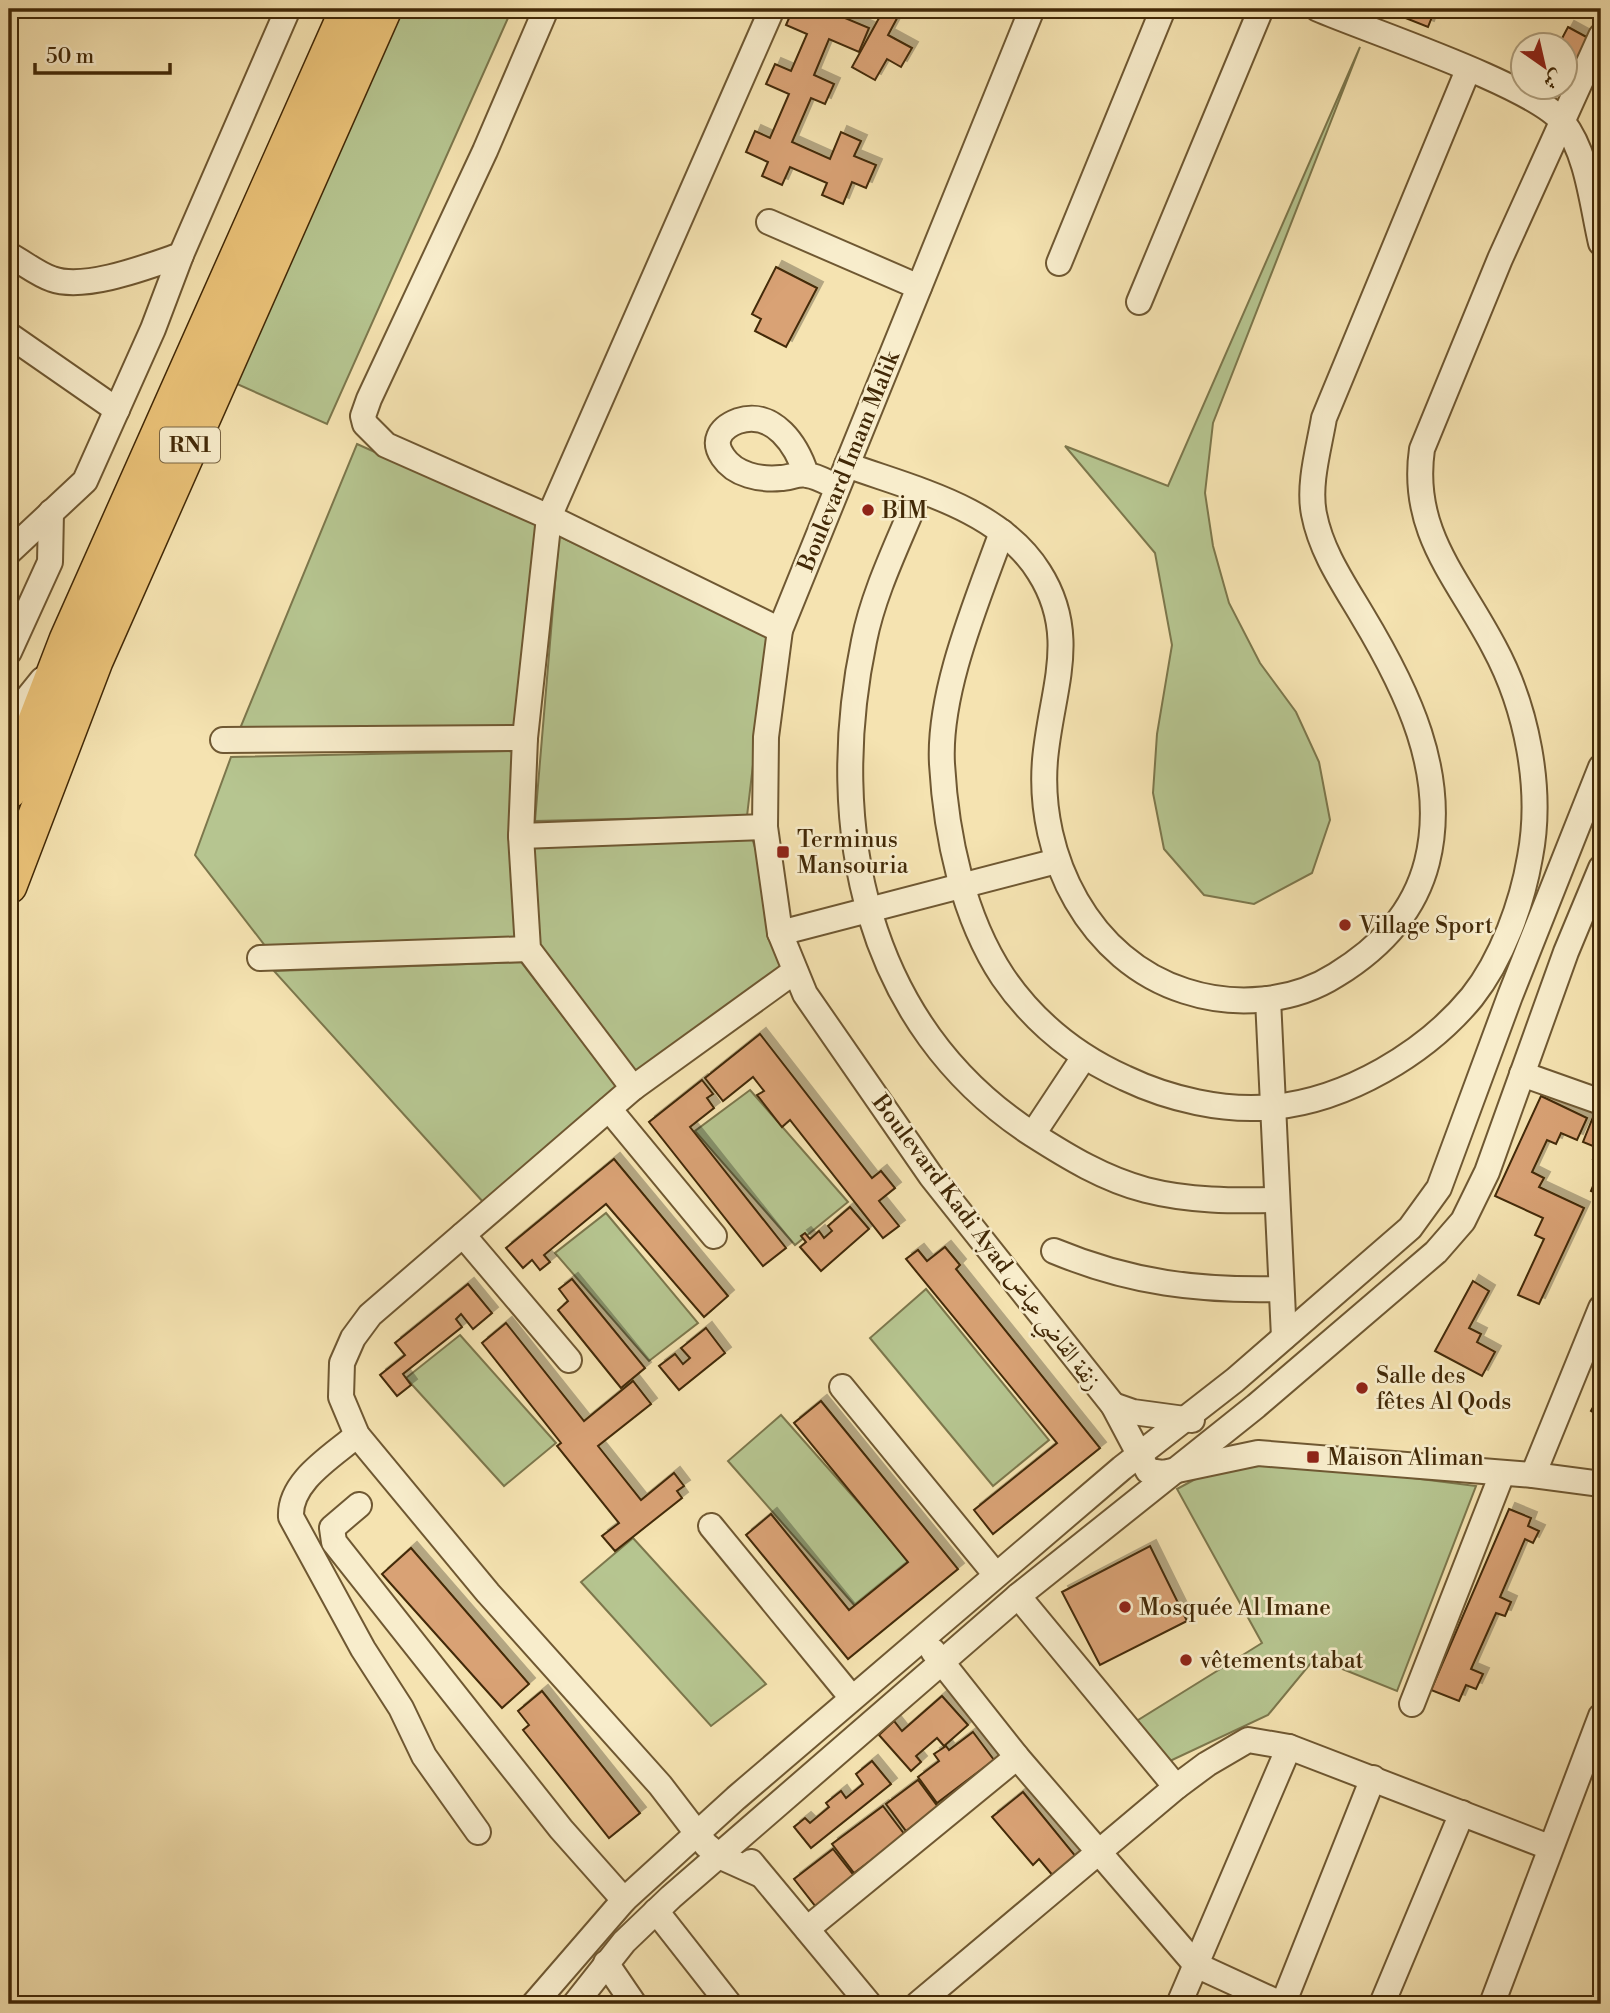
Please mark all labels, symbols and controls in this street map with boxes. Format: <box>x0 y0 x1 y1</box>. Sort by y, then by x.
scale bar <box>35 32 170 76</box>
north arrow <box>1508 32 1578 102</box>
text: 50 m <box>46 44 94 70</box>
text: ش <box>1538 64 1567 94</box>
street label: Boulevard Imam Malik <box>792 346 906 576</box>
road number: RN1 <box>160 428 220 462</box>
place label: BİM <box>881 495 928 525</box>
marker: BİM <box>860 502 876 518</box>
place label: Terminus Mansouria <box>797 826 909 880</box>
marker: Terminus Mansouria <box>775 844 791 860</box>
place label: Village Sport <box>1358 912 1493 940</box>
marker: Village Sport <box>1337 917 1353 933</box>
street label: Boulevard Kadi Ayad زنقة القاضي عياض <box>860 1088 1107 1400</box>
place label: Salle des fêtes Al Qods <box>1376 1362 1511 1416</box>
marker: Salle des fêtes Al Qods <box>1354 1380 1370 1396</box>
place label: Maison Aliman <box>1327 1444 1484 1472</box>
marker: Maison Aliman <box>1305 1449 1321 1465</box>
place label: Mosquée Al Imane <box>1139 1594 1331 1622</box>
marker: Mosquée Al Imane <box>1117 1599 1133 1615</box>
place label: vêtements tabat <box>1199 1647 1364 1675</box>
marker: vêtements tabat <box>1178 1652 1194 1668</box>

